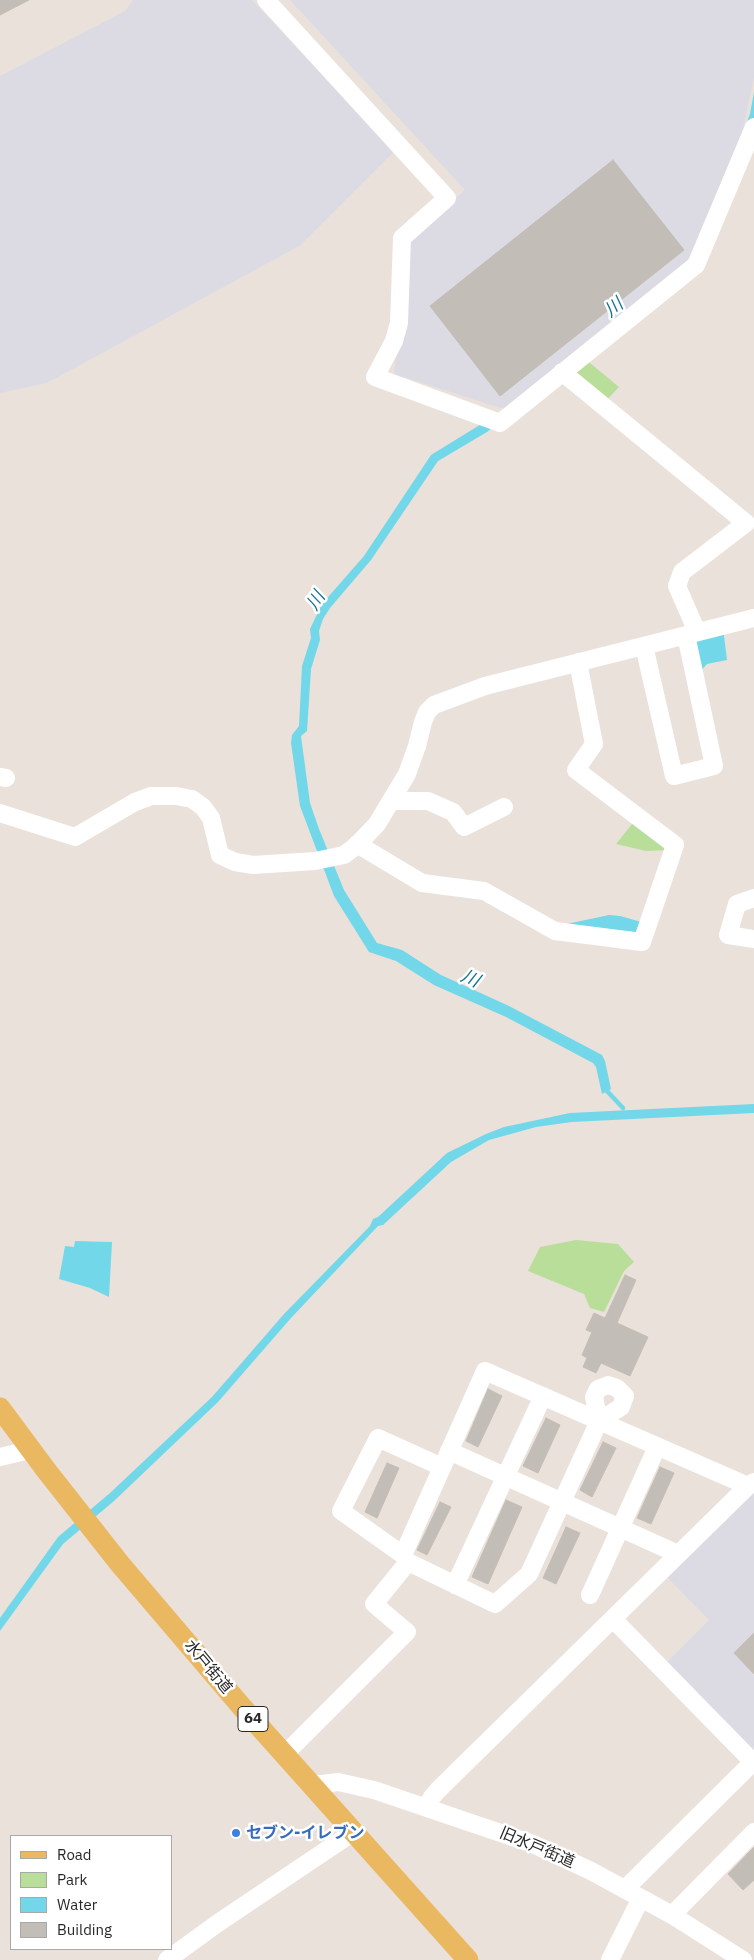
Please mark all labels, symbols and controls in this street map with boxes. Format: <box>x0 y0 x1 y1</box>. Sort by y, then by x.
water label: 川 <box>600 294 628 322</box>
water label: 川 <box>302 588 330 614</box>
water label: 川 <box>457 965 483 993</box>
street label: 水戸街道 <box>180 1636 236 1698</box>
road number: 64 <box>238 1706 268 1732</box>
place label: セブン-イレブン <box>246 1823 364 1843</box>
street label: 旧水戸街道 <box>496 1824 578 1872</box>
marker: セブン-イレブン <box>230 1827 242 1839</box>
legend <box>10 1835 172 1950</box>
text: Road <box>57 1845 92 1864</box>
text: Park <box>57 1870 87 1889</box>
text: Water <box>57 1895 97 1914</box>
text: Building <box>57 1920 112 1939</box>

